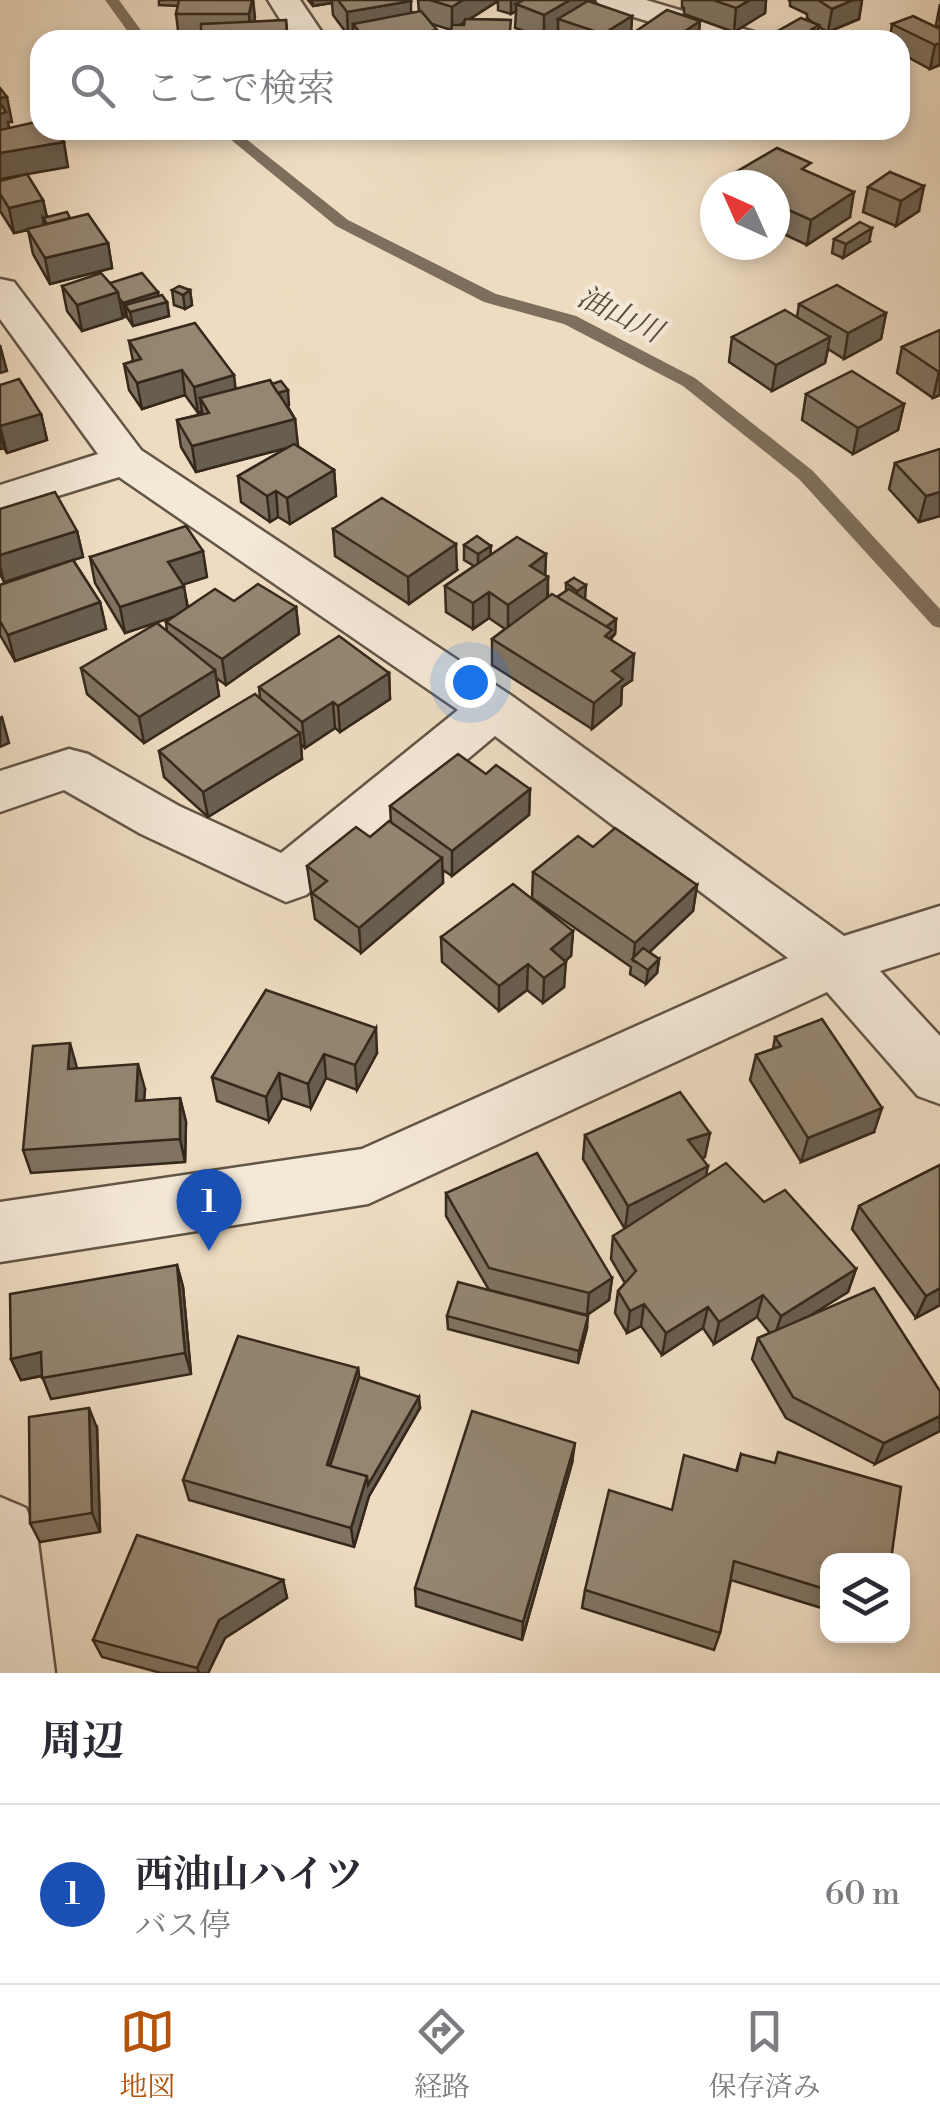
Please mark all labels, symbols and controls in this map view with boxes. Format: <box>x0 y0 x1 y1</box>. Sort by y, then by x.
search box <box>30 30 910 140</box>
icon: search <box>65 58 120 113</box>
text: ここで検索 <box>145 66 335 113</box>
north arrow <box>700 170 790 260</box>
water label: 油山川 <box>571 278 671 353</box>
your location <box>445 657 496 708</box>
pin: 1 <box>176 1168 242 1251</box>
map controls <box>820 1553 910 1643</box>
button: layers <box>820 1553 910 1643</box>
text: 周辺 <box>40 1716 124 1769</box>
text: 西油山ハイツ <box>135 1852 363 1899</box>
text: 1 <box>65 1874 80 1914</box>
text: 60 m <box>825 1874 900 1914</box>
text: バス停 <box>135 1906 231 1946</box>
tab: 地図 <box>119 2004 175 2105</box>
tab: 経路 <box>414 2004 470 2105</box>
tab: 保存済み <box>709 2004 821 2105</box>

